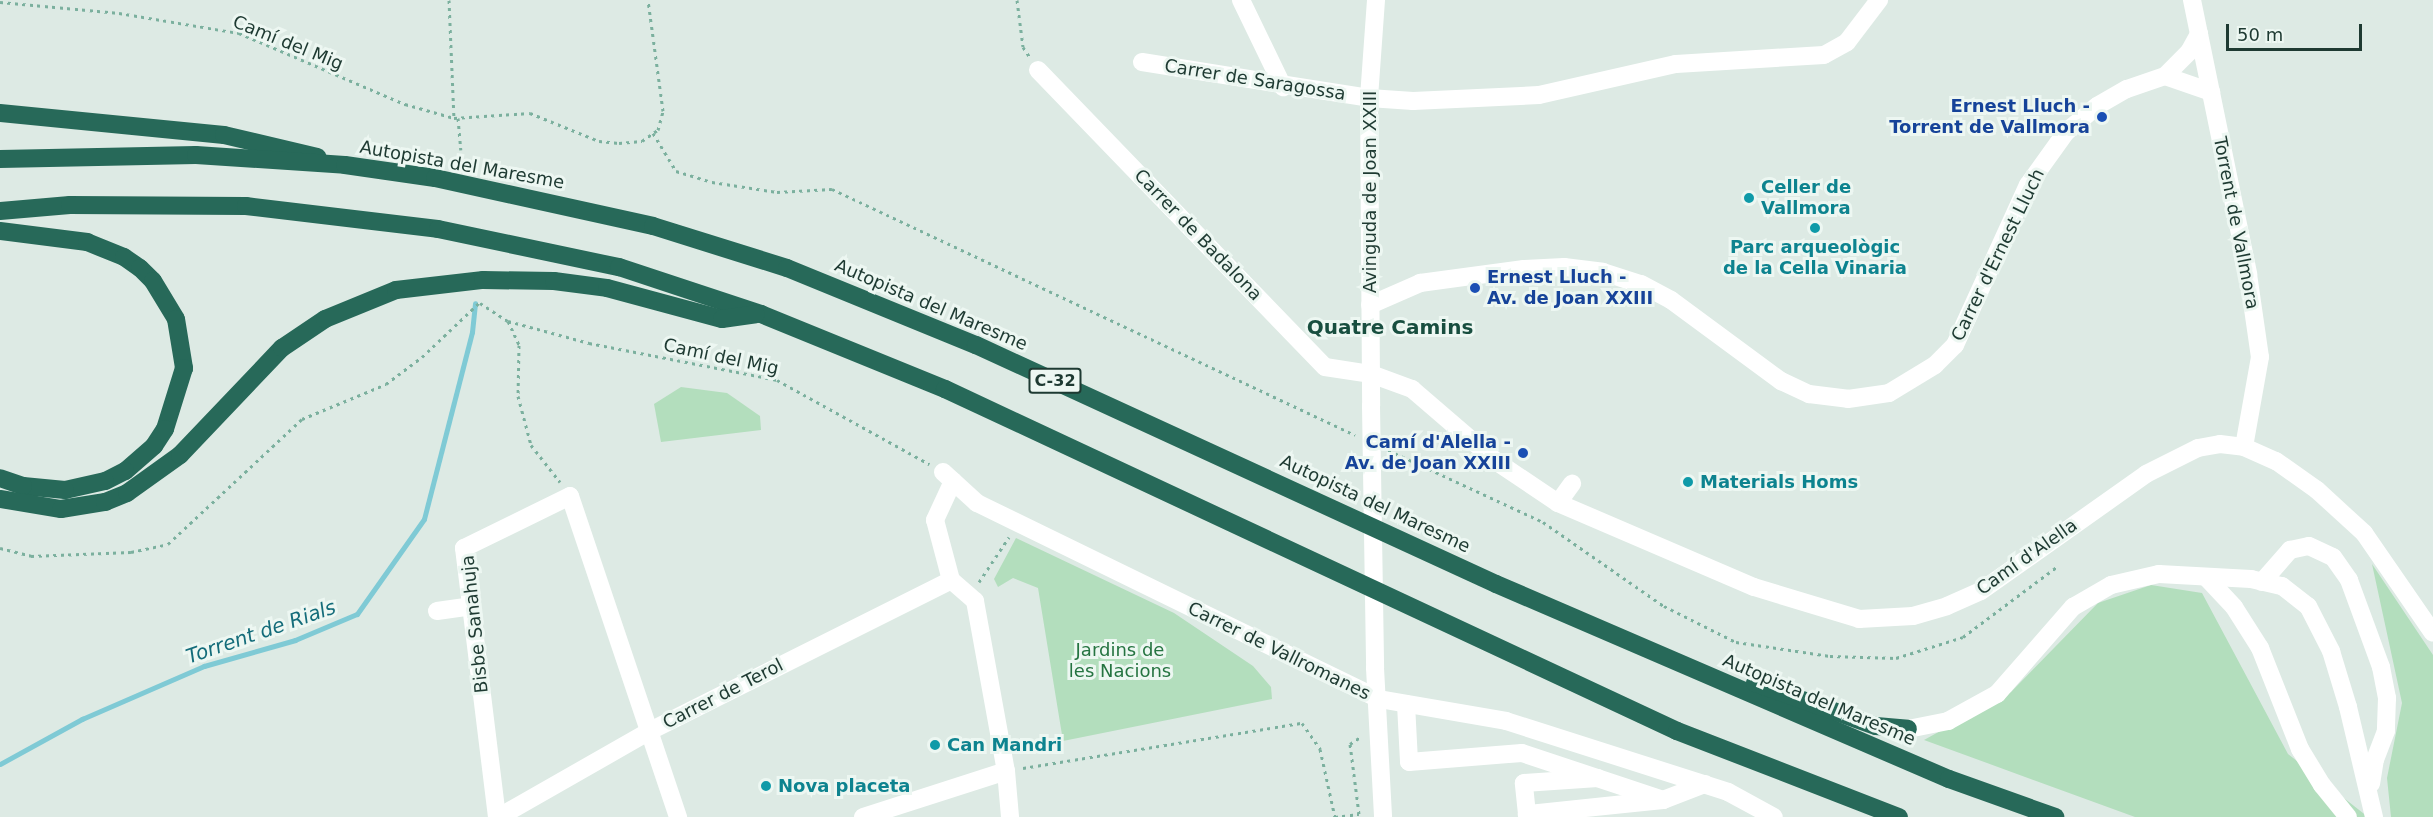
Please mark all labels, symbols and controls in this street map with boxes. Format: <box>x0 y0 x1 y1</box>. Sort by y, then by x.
street label: Camí del Mig <box>230 11 346 75</box>
scale bar <box>2229 12 2366 50</box>
text: 50 m <box>2237 24 2283 45</box>
street label: Carrer de Saragossa <box>1163 55 1347 105</box>
street label: Avinguda de Joan XXIII <box>1359 91 1381 293</box>
place label: Ernest Lluch - Torrent de Vallmora <box>1889 96 2090 138</box>
marker: Ernest Lluch - Torrent de Vallmora <box>2095 110 2109 124</box>
street label: Torrent de Vallmora <box>2209 135 2263 311</box>
street label: Autopista del Maresme <box>358 136 566 194</box>
street label: Carrer de Badalona <box>1130 165 1266 305</box>
street label: Carrer d'Ernest Lluch <box>1947 165 2049 345</box>
place label: Celler de Vallmora <box>1761 177 1851 219</box>
marker: Celler de Vallmora <box>1742 191 1756 205</box>
marker: Parc arqueològic de la Cella Vinaria <box>1808 221 1822 235</box>
place label: Parc arqueològic de la Cella Vinaria <box>1723 237 1907 280</box>
street label: Autopista del Maresme <box>831 255 1031 355</box>
place label: Ernest Lluch - Av. de Joan XXIII <box>1487 267 1653 310</box>
marker: Ernest Lluch - Av. de Joan XXIII <box>1468 281 1482 295</box>
district label: Quatre Camins <box>1307 315 1473 339</box>
street label: Camí del Mig <box>662 334 780 380</box>
road number: C-32 <box>1028 368 1082 394</box>
place label: Camí d'Alella - Av. de Joan XXIII <box>1345 432 1511 474</box>
marker: Camí d'Alella - Av. de Joan XXIII <box>1516 446 1530 460</box>
street label: Autopista del Maresme <box>1277 450 1473 558</box>
place label: Materials Homs <box>1700 471 1858 493</box>
marker: Materials Homs <box>1681 475 1695 489</box>
street label: Camí d'Alella <box>1973 514 2081 600</box>
street label: Bisbe Sanahuja <box>457 554 493 694</box>
water label: Torrent de Rials <box>183 595 339 669</box>
street label: Carrer de Vallromanes <box>1184 597 1374 705</box>
park label: Jardins de les Nacions <box>1069 640 1171 682</box>
street label: Autopista del Maresme <box>1719 650 1919 750</box>
street label: Carrer de Terol <box>659 654 787 734</box>
place label: Can Mandri <box>947 734 1062 756</box>
marker: Can Mandri <box>928 738 942 752</box>
place label: Nova placeta <box>778 775 910 797</box>
marker: Nova placeta <box>759 779 773 793</box>

